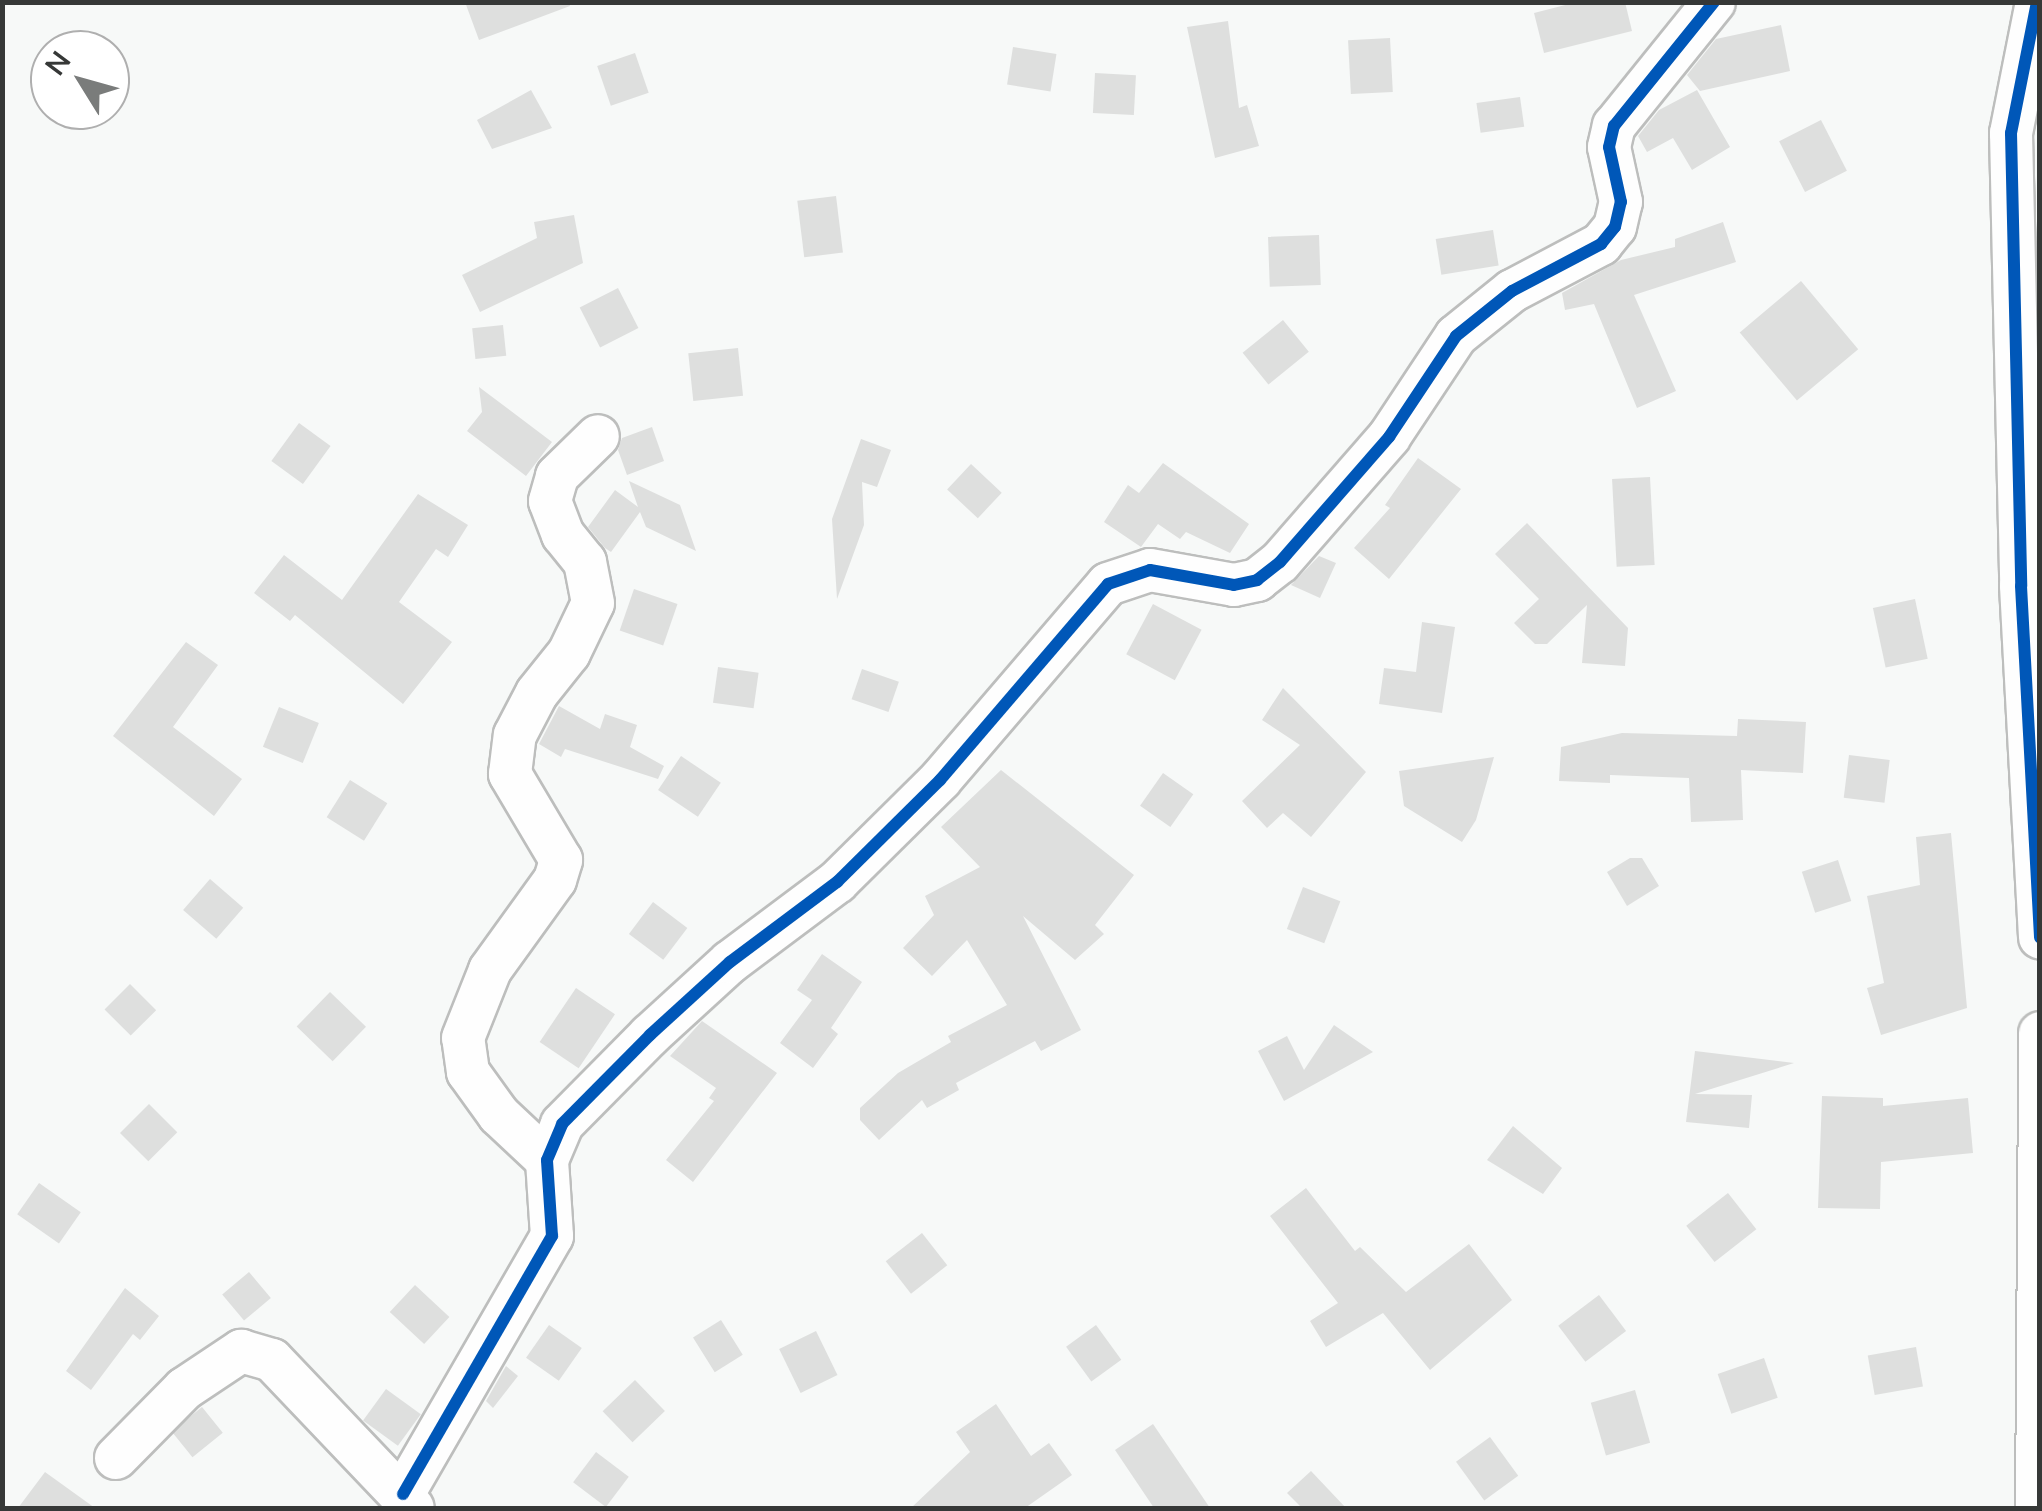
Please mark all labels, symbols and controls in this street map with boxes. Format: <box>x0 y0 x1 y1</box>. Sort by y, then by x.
north arrow <box>30 30 130 130</box>
text: N <box>37 44 78 82</box>

